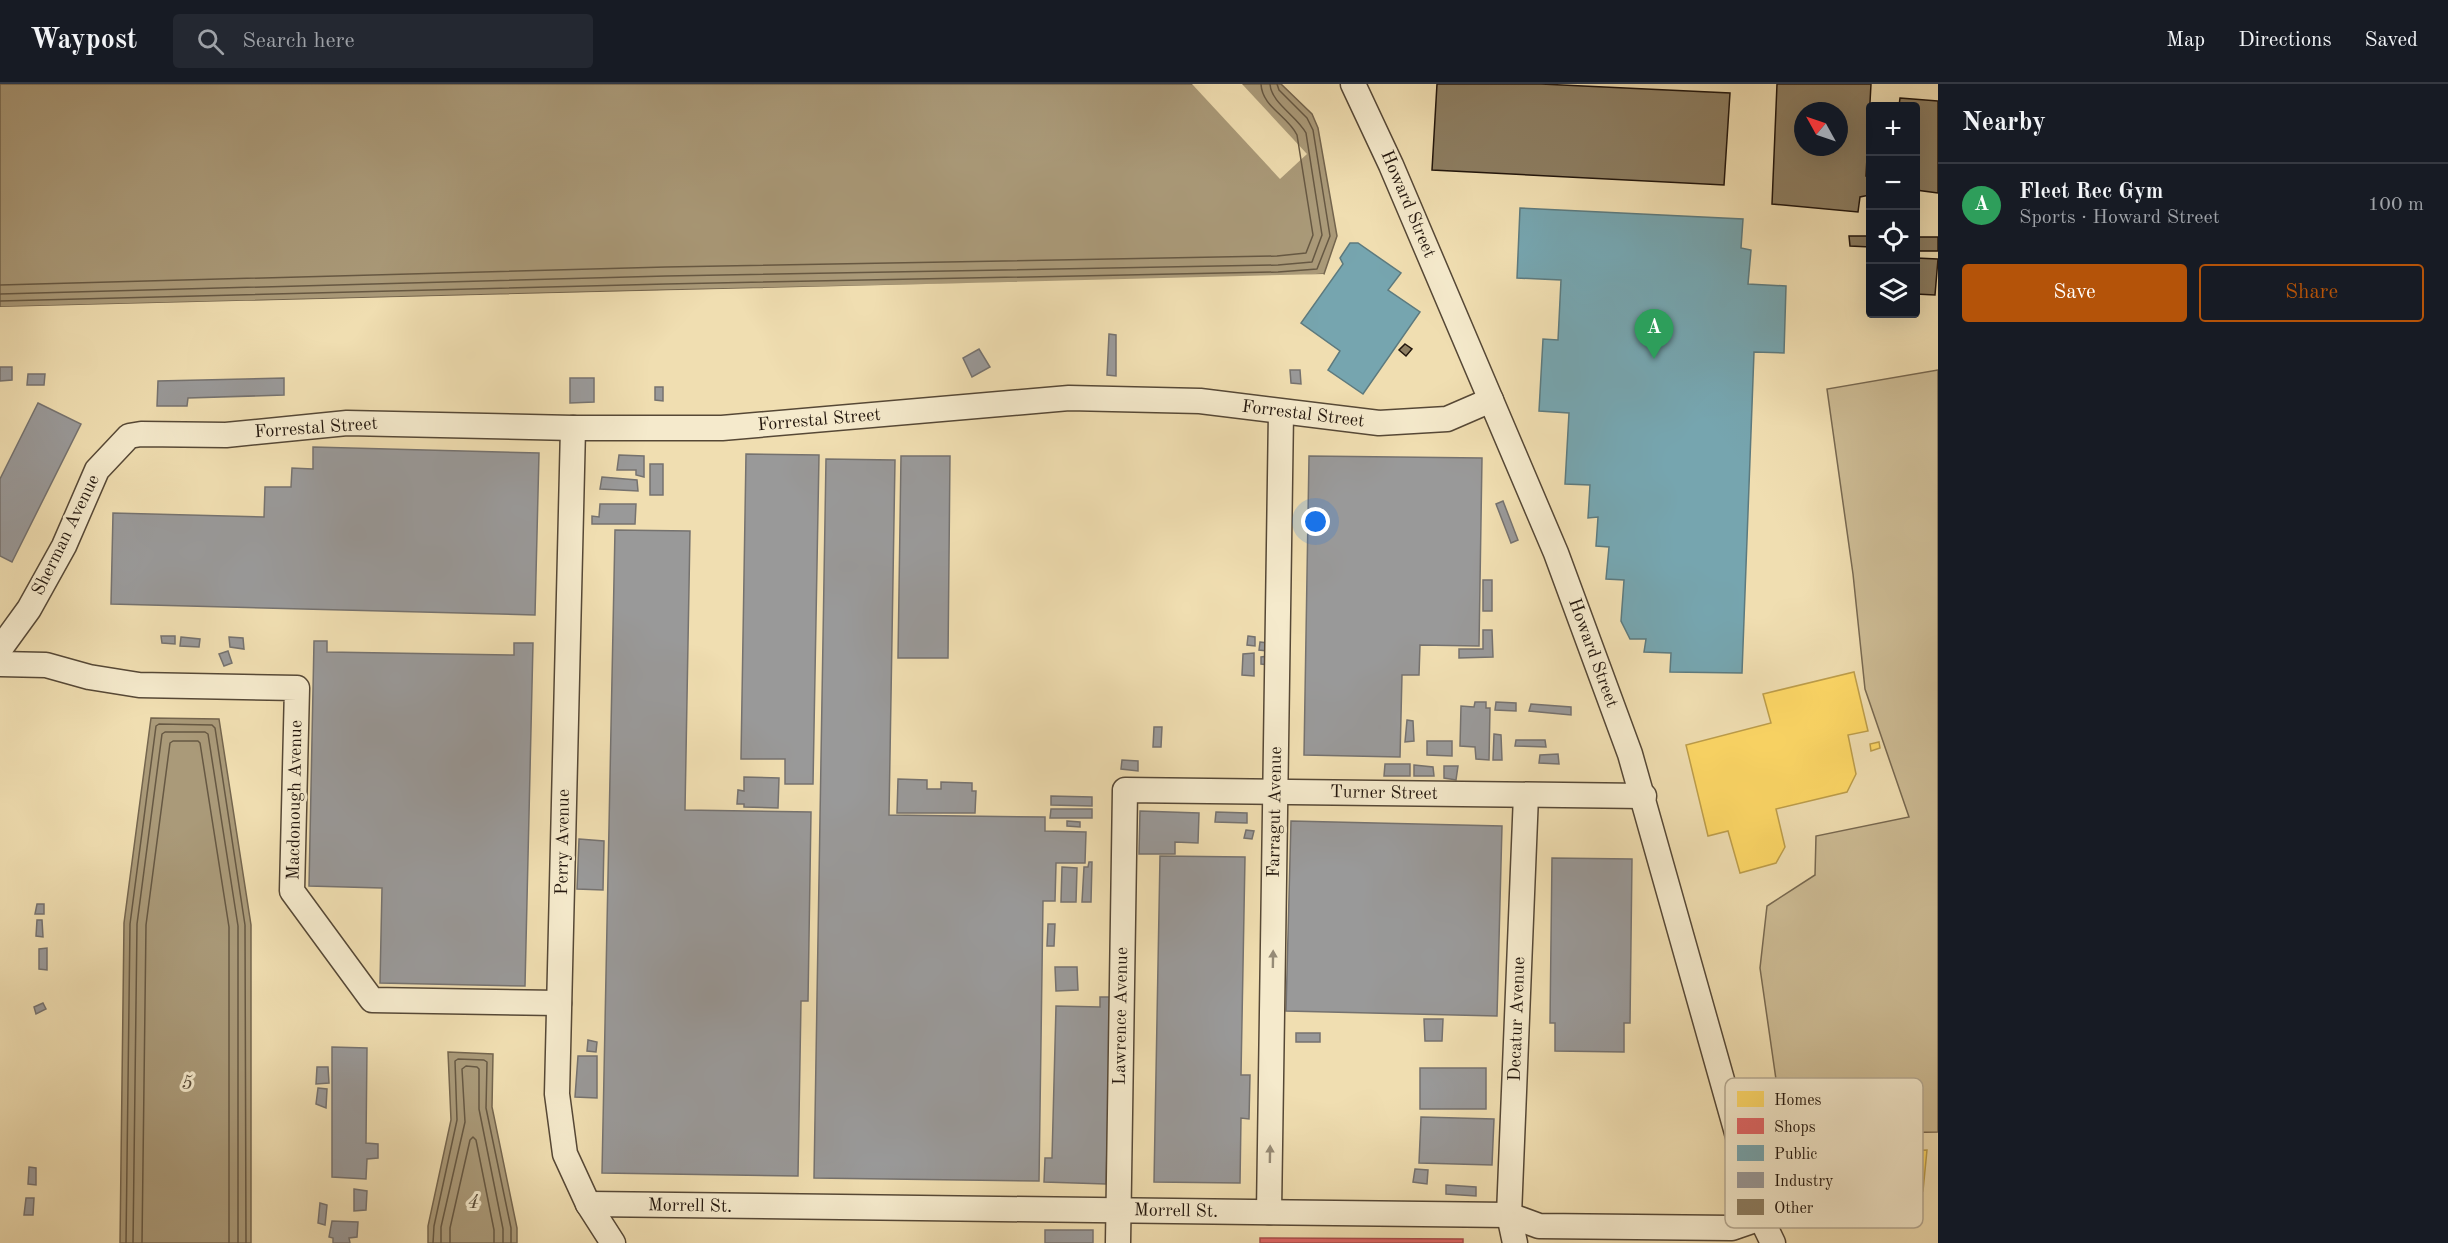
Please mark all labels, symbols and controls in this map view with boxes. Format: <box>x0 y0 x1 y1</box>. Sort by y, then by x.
search box <box>173 14 593 68</box>
icon: search <box>194 25 227 58</box>
text: Waypost <box>30 27 137 55</box>
text: Search here <box>242 30 355 52</box>
text: Map <box>2166 30 2205 51</box>
text: Directions <box>2238 30 2332 51</box>
text: Saved <box>2365 30 2418 51</box>
north arrow <box>1794 102 1848 156</box>
map controls <box>1866 102 1920 318</box>
button: + <box>1866 102 1920 156</box>
text: Nearby <box>1962 110 2046 136</box>
street label: Howard Street <box>1377 148 1439 260</box>
button: − <box>1866 156 1920 210</box>
text: Fleet Rec Gym <box>2019 181 2163 203</box>
text: A <box>1974 195 1989 215</box>
text: 100 m <box>2368 195 2424 215</box>
text: Sports · Howard Street <box>2019 208 2220 228</box>
button: locate <box>1866 210 1920 264</box>
button: layers <box>1866 264 1920 318</box>
button: Save <box>1962 264 2187 322</box>
button: Share <box>2199 264 2424 322</box>
pin: A <box>1634 310 1674 359</box>
street label: Forrestal Street <box>1241 398 1365 430</box>
street label: Forrestal Street <box>757 406 881 434</box>
street label: Forrestal Street <box>254 415 378 441</box>
street label: Sherman Avenue <box>29 472 103 598</box>
your location <box>1301 507 1330 536</box>
street label: Howard Street <box>1565 596 1621 710</box>
street label: Macdonough Avenue <box>285 720 305 880</box>
street label: Farragut Avenue <box>1265 746 1285 878</box>
street label: Turner Street <box>1330 783 1438 803</box>
street label: Perry Avenue <box>553 789 573 895</box>
street label: Lawrence Avenue <box>1111 947 1131 1085</box>
one-way arrow <box>1268 949 1278 968</box>
street label: Decatur Avenue <box>1506 956 1528 1082</box>
water label: 5 <box>181 1074 193 1094</box>
legend <box>1725 1078 1923 1228</box>
text: Homes <box>1774 1093 1822 1109</box>
text: Shops <box>1774 1120 1816 1136</box>
one-way arrow <box>1265 1144 1275 1163</box>
text: Public <box>1774 1147 1817 1163</box>
text: Industry <box>1774 1174 1834 1190</box>
water label: 4 <box>467 1193 479 1213</box>
street label: Morrell St. <box>648 1196 732 1216</box>
street label: Morrell St. <box>1134 1201 1218 1221</box>
text: Other <box>1774 1201 1814 1217</box>

